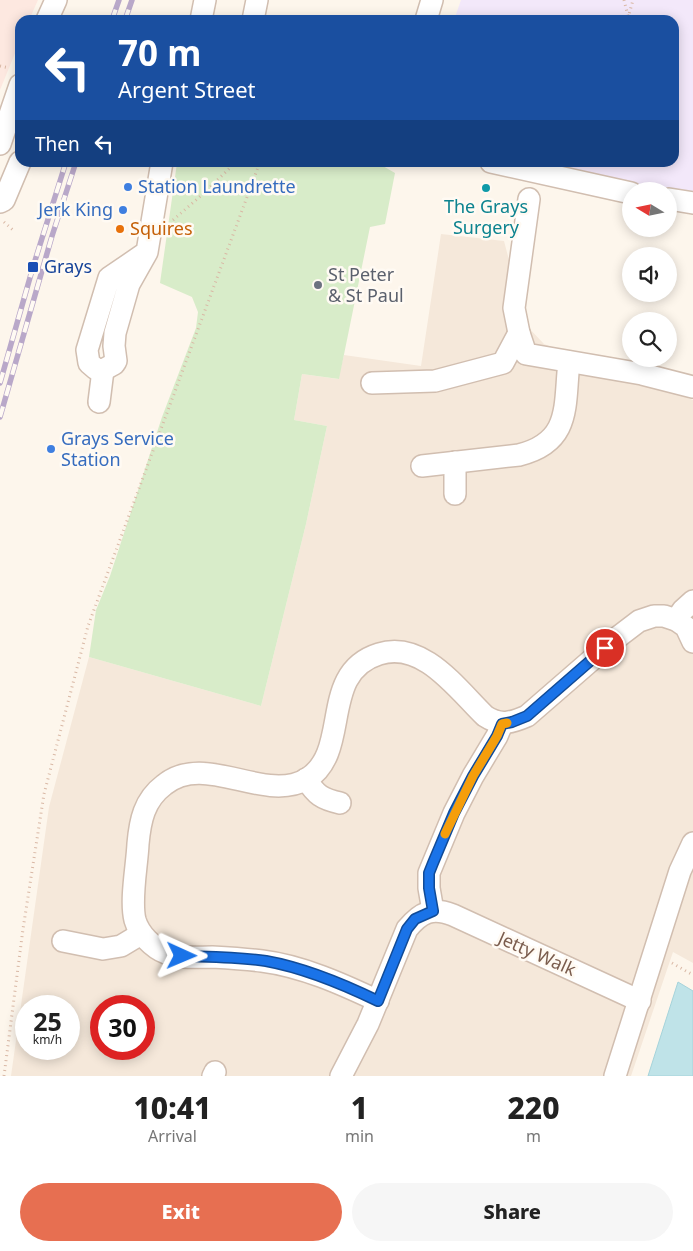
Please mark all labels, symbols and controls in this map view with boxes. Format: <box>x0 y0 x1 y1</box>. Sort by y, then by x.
text: 70 m <box>118 29 201 76</box>
icon: left <box>35 35 100 100</box>
text: Argent Street <box>118 74 256 104</box>
icon: left <box>90 130 118 158</box>
text: Then <box>35 131 80 157</box>
place label: Station Laundrette <box>138 174 296 198</box>
marker: Station Laundrette <box>122 181 134 193</box>
marker: The Grays Surgery <box>480 182 492 194</box>
north arrow <box>622 182 678 238</box>
map controls <box>622 182 677 367</box>
place label: The Grays Surgery <box>444 194 528 239</box>
place label: Jerk King <box>36 197 113 221</box>
marker: Jerk King <box>117 204 129 216</box>
place label: Squires <box>130 216 193 240</box>
marker: Squires <box>114 223 126 235</box>
button: sound <box>622 247 677 302</box>
place label: Grays <box>44 254 92 278</box>
marker: Grays <box>26 260 40 274</box>
place label: St Peter & St Paul <box>328 262 404 307</box>
marker: St Peter & St Paul <box>312 279 324 291</box>
button: search <box>622 312 677 367</box>
place label: Grays Service Station <box>61 426 174 471</box>
marker: Grays Service Station <box>45 443 57 455</box>
pin <box>584 627 626 669</box>
icon: arrive <box>591 634 619 662</box>
street label: Jetty Walk <box>493 925 580 981</box>
position arrow <box>155 929 207 981</box>
speed limit sign: 30 <box>90 995 155 1060</box>
text: 25 <box>33 1004 62 1038</box>
text: km/h <box>33 1031 62 1048</box>
text: 10:41 <box>134 1087 211 1128</box>
text: 1 <box>351 1087 368 1128</box>
text: 220 <box>507 1087 559 1128</box>
text: Arrival <box>148 1125 197 1147</box>
text: min <box>345 1125 374 1147</box>
text: m <box>526 1125 541 1147</box>
button: Exit <box>20 1183 342 1241</box>
button: Share <box>352 1183 673 1241</box>

